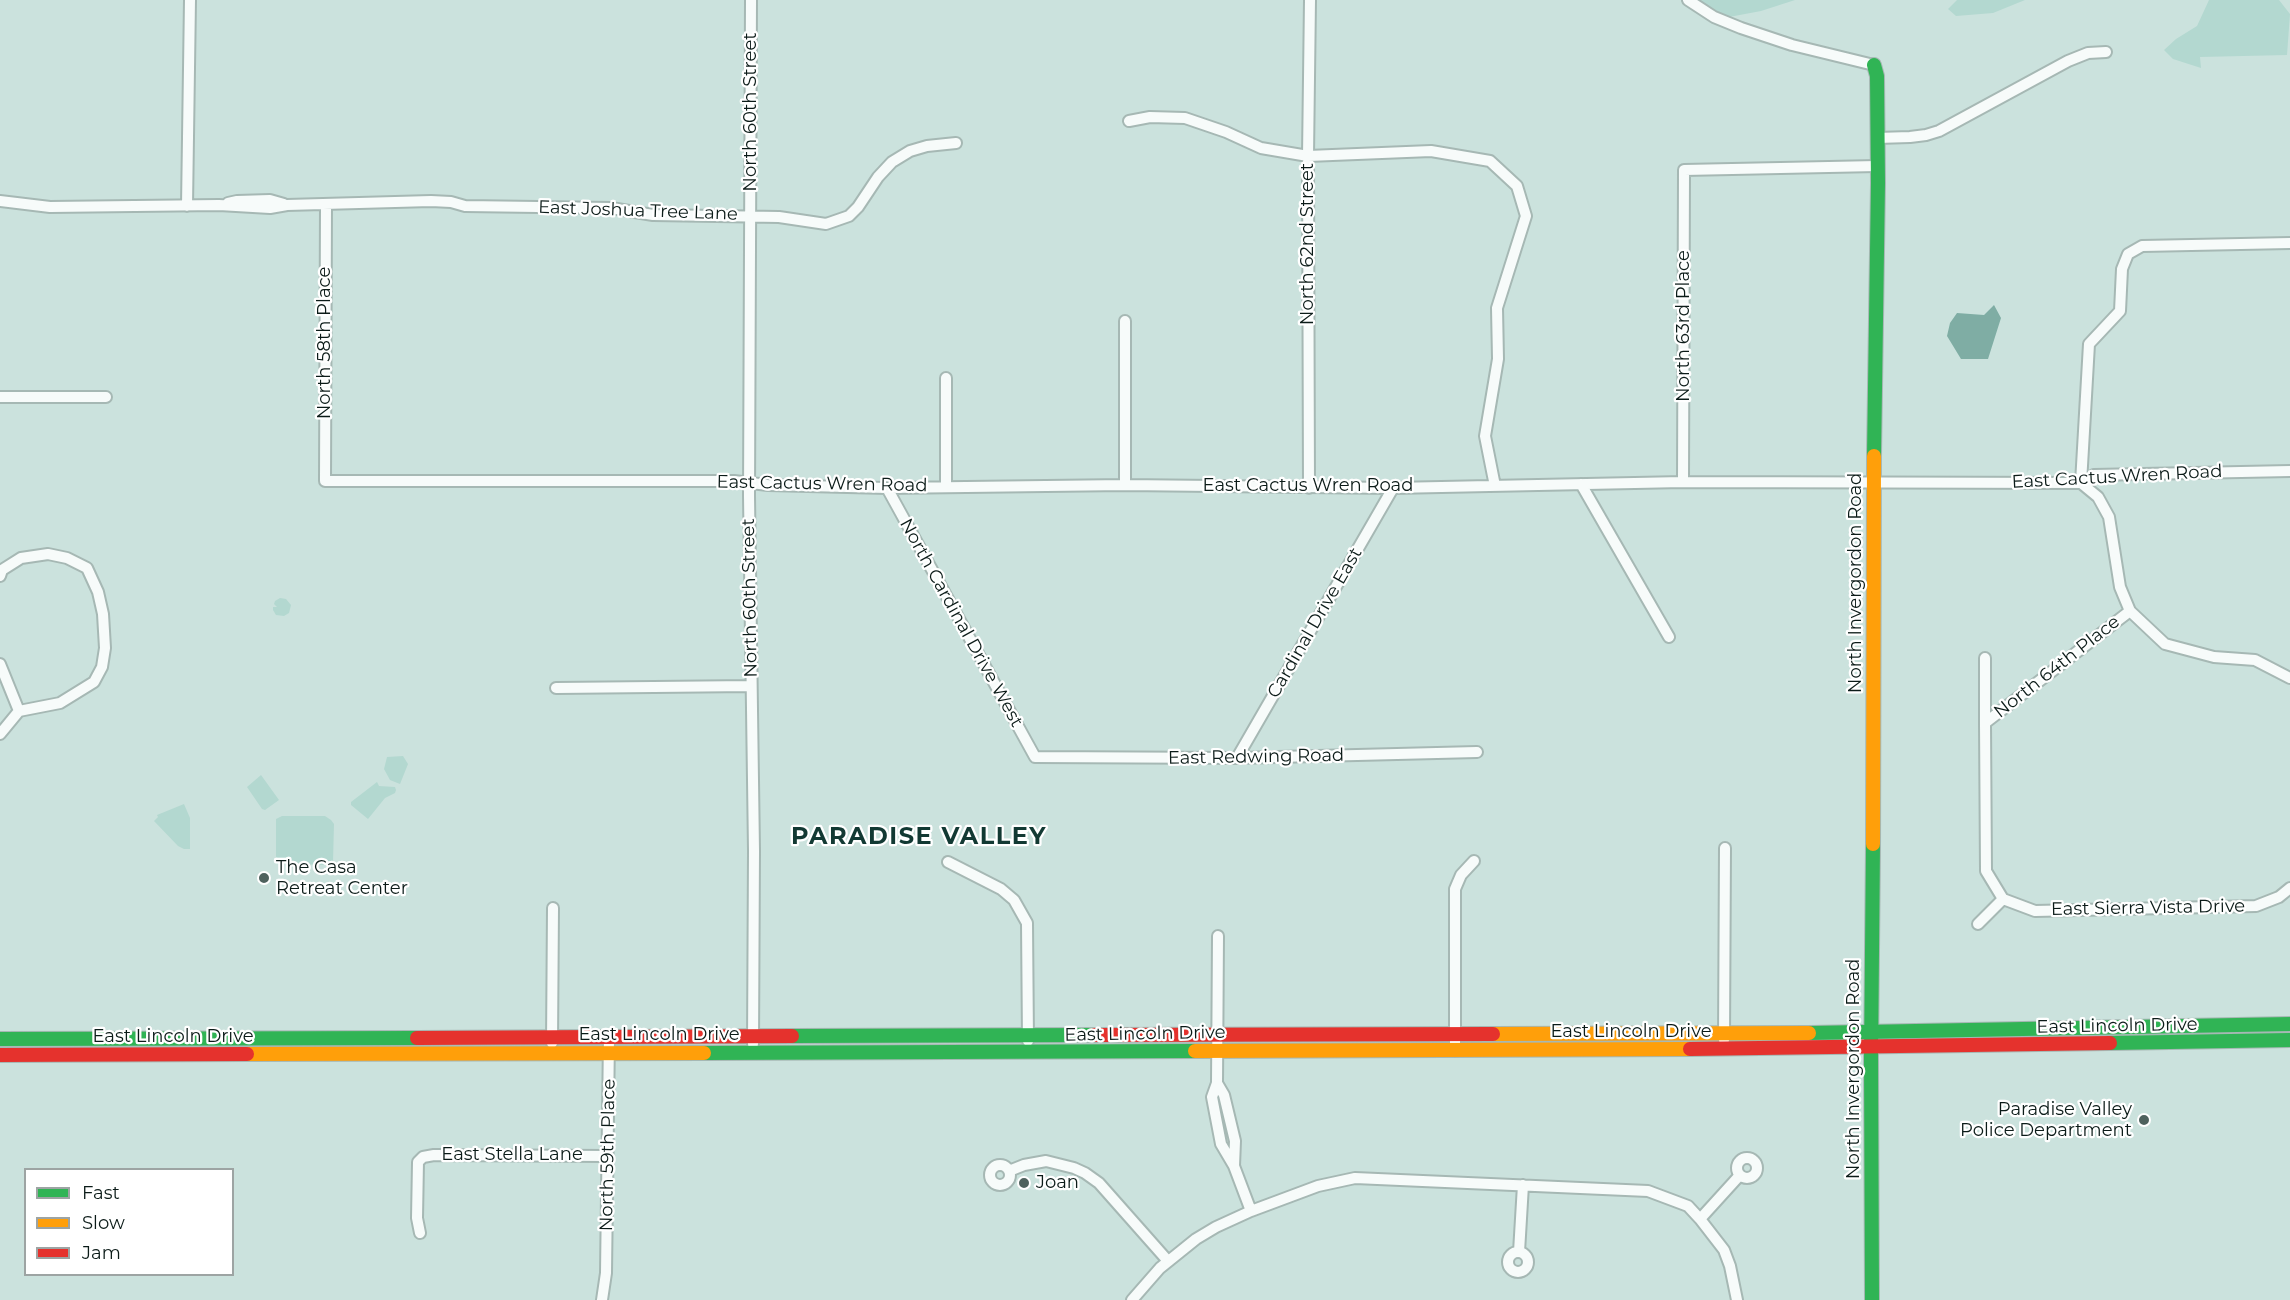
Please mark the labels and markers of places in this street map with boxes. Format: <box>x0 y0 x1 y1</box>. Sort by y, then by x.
place label: The Casa Retreat Center <box>276 857 408 900</box>
marker: The Casa Retreat Center <box>257 871 271 885</box>
place label: Paradise Valley Police Department <box>1960 1099 2132 1142</box>
marker: Paradise Valley Police Department <box>2137 1113 2151 1127</box>
place label: Joan <box>1036 1172 1079 1194</box>
marker: Joan <box>1017 1176 1031 1190</box>

